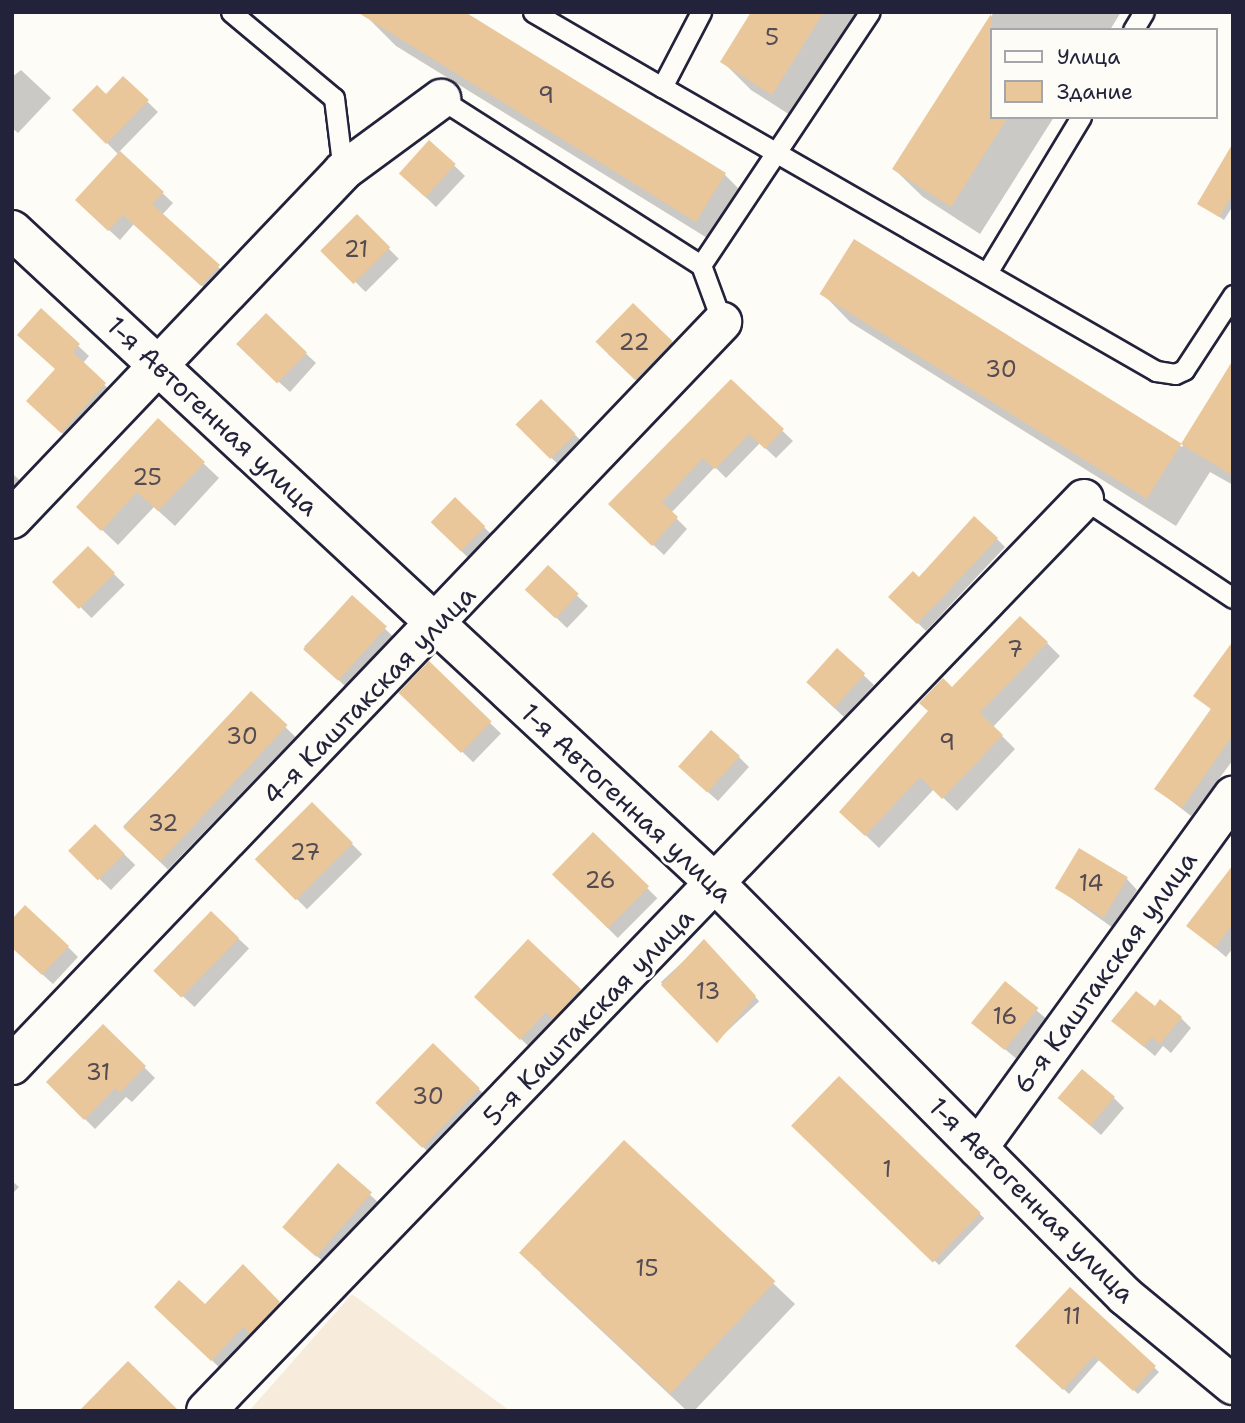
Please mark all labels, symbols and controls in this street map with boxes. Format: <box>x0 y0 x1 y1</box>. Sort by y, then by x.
house number: 5 <box>765 23 779 51</box>
legend <box>990 28 1217 119</box>
text: Улица <box>1057 43 1120 71</box>
text: Здание <box>1057 78 1133 106</box>
house number: 9 <box>538 81 554 109</box>
house number: 21 <box>344 235 368 263</box>
street label: 1-я Автогенная улица <box>101 310 325 522</box>
house number: 22 <box>618 328 650 356</box>
house number: 30 <box>985 355 1017 383</box>
house number: 25 <box>132 463 162 491</box>
street label: 4-я Каштакская улица <box>256 579 482 811</box>
house number: 7 <box>1007 635 1023 663</box>
street label: 1-я Автогенная улица <box>515 697 739 909</box>
house number: 30 <box>226 722 258 750</box>
house number: 9 <box>939 728 955 756</box>
house number: 32 <box>148 809 178 837</box>
house number: 27 <box>290 838 320 866</box>
street label: 6-я Каштакская улица <box>1007 845 1203 1099</box>
house number: 26 <box>584 866 616 894</box>
house number: 14 <box>1079 869 1103 897</box>
street label: 5-я Каштакская улица <box>476 902 700 1132</box>
house number: 13 <box>696 977 720 1005</box>
house number: 16 <box>993 1002 1017 1030</box>
house number: 31 <box>86 1058 110 1086</box>
house number: 30 <box>412 1082 444 1110</box>
street label: 1-я Автогенная улица <box>923 1091 1141 1309</box>
house number: 1 <box>882 1155 892 1183</box>
house number: 15 <box>635 1254 659 1282</box>
house number: 11 <box>1063 1302 1081 1330</box>

